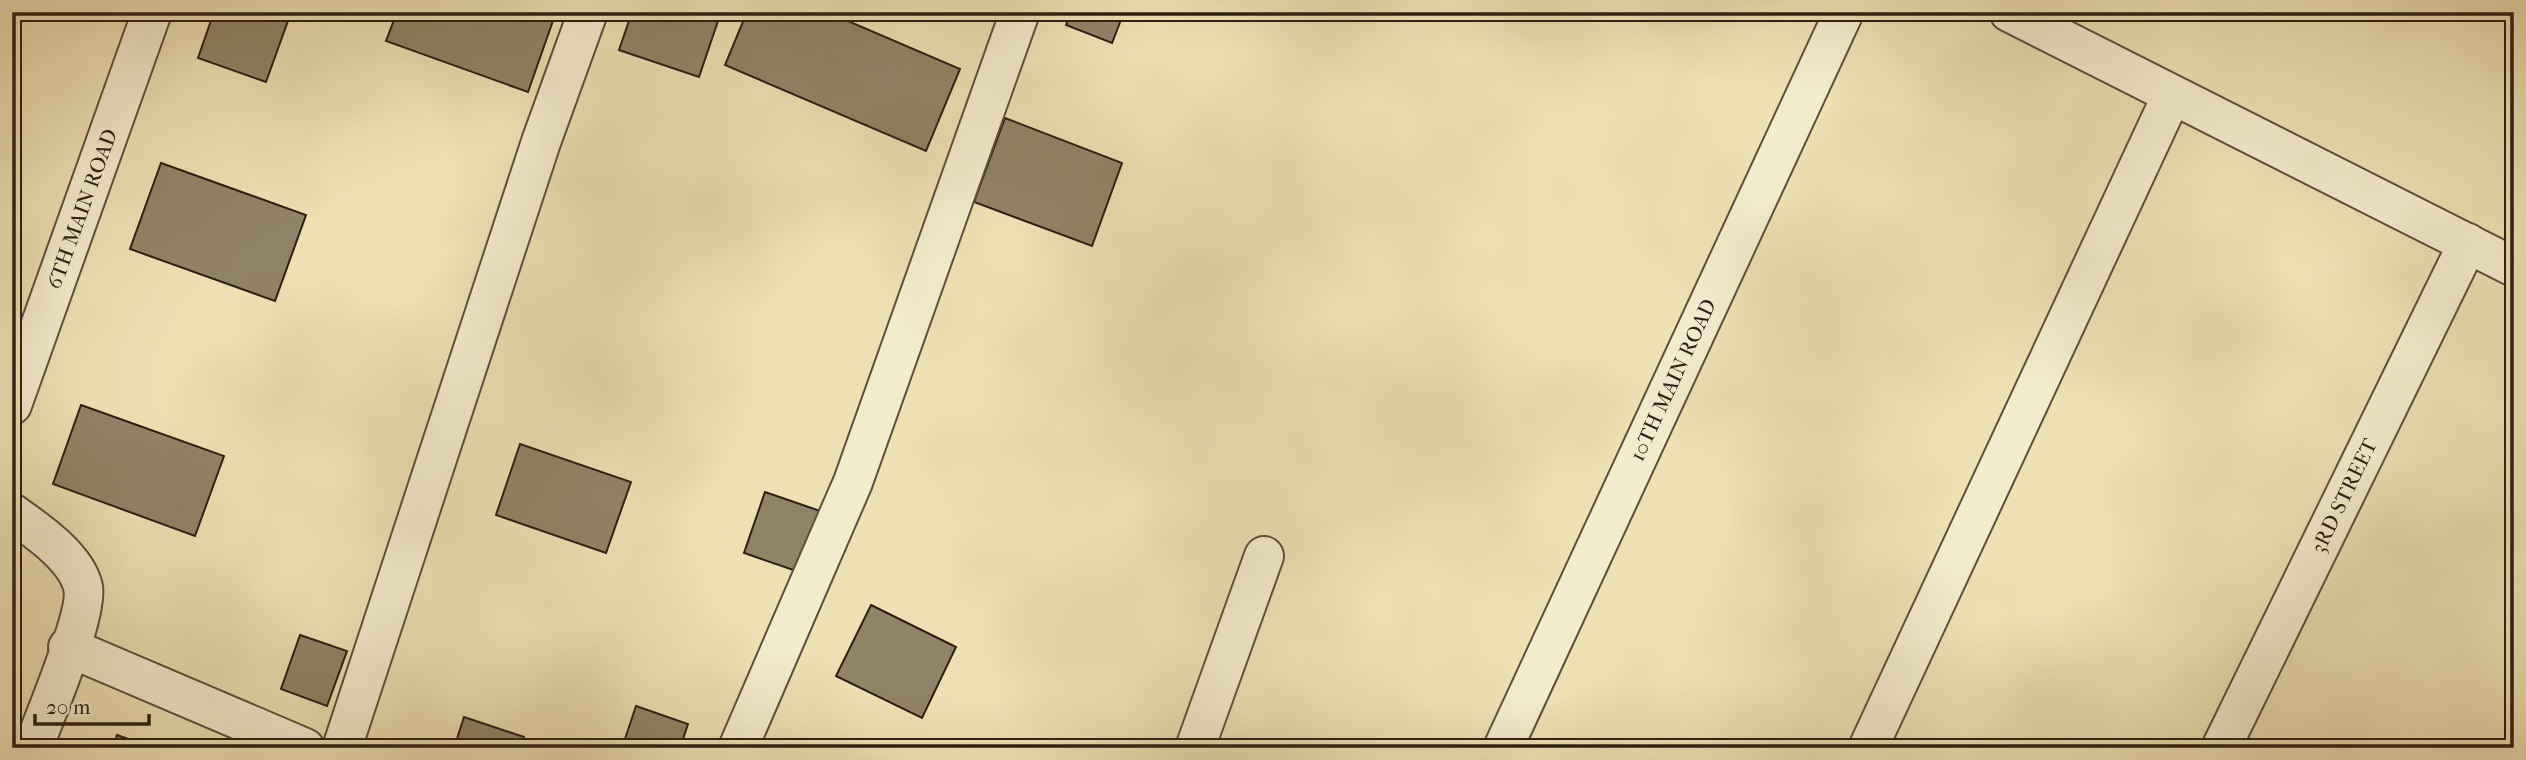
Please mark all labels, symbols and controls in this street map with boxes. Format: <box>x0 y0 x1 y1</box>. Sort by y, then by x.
street label: 6TH MAIN ROAD <box>42 126 122 292</box>
street label: 10TH MAIN ROAD <box>1625 295 1721 465</box>
street label: 3RD STREET <box>2306 434 2382 557</box>
scale bar <box>35 683 149 727</box>
text: 20 m <box>46 695 91 719</box>

